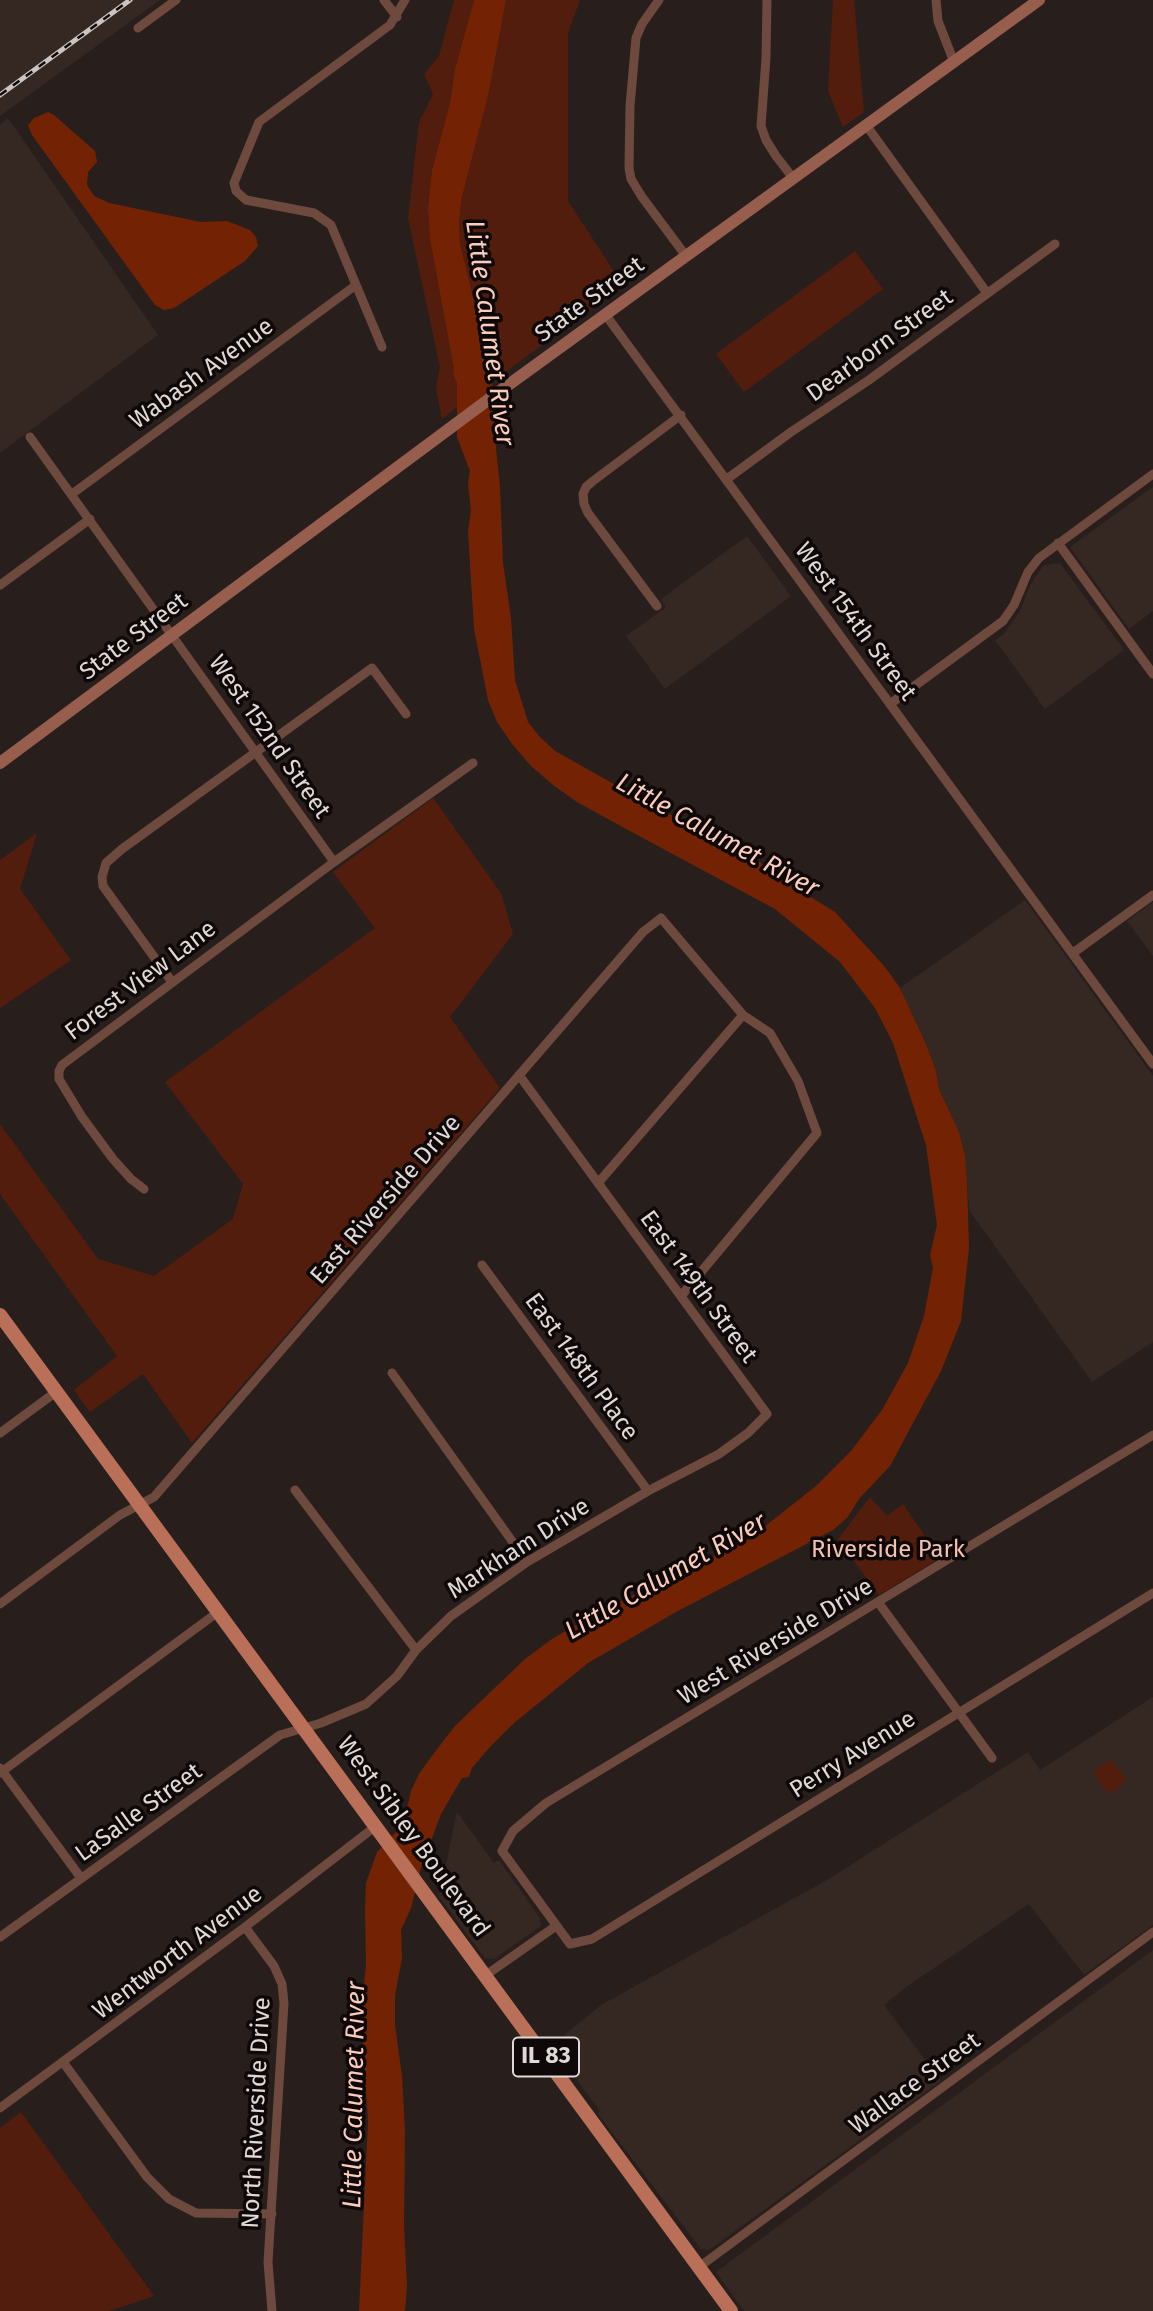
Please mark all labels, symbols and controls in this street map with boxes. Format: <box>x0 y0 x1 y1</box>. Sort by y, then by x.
water label: Little Calumet River <box>458 218 520 448</box>
street label: State Street <box>530 251 650 349</box>
street label: Dearborn Street <box>801 283 959 409</box>
street label: Wabash Avenue <box>125 312 279 436</box>
street label: West 154th Street <box>788 537 922 707</box>
street label: State Street <box>74 587 194 687</box>
street label: West 152nd Street <box>202 650 336 824</box>
water label: Little Calumet River <box>610 767 824 905</box>
street label: Forest View Lane <box>60 915 222 1047</box>
street label: East Riverside Drive <box>305 1110 467 1290</box>
street label: East 149th Street <box>633 1205 763 1369</box>
street label: East 148th Place <box>518 1288 644 1446</box>
street label: Markham Drive <box>443 1492 595 1606</box>
water label: Little Calumet River <box>560 1507 772 1647</box>
park label: Riverside Park <box>811 1536 965 1564</box>
street label: West Riverside Drive <box>673 1573 879 1711</box>
street label: Perry Avenue <box>785 1705 921 1805</box>
street label: West Sibley Boulevard <box>331 1731 495 1943</box>
street label: LaSalle Street <box>70 1758 208 1868</box>
street label: Wentworth Avenue <box>88 1880 268 2026</box>
water label: Little Calumet River <box>337 1981 373 2209</box>
street label: North Riverside Drive <box>237 1997 277 2229</box>
street label: Wallace Street <box>844 2027 986 2141</box>
road number: IL 83 <box>513 2038 579 2076</box>

